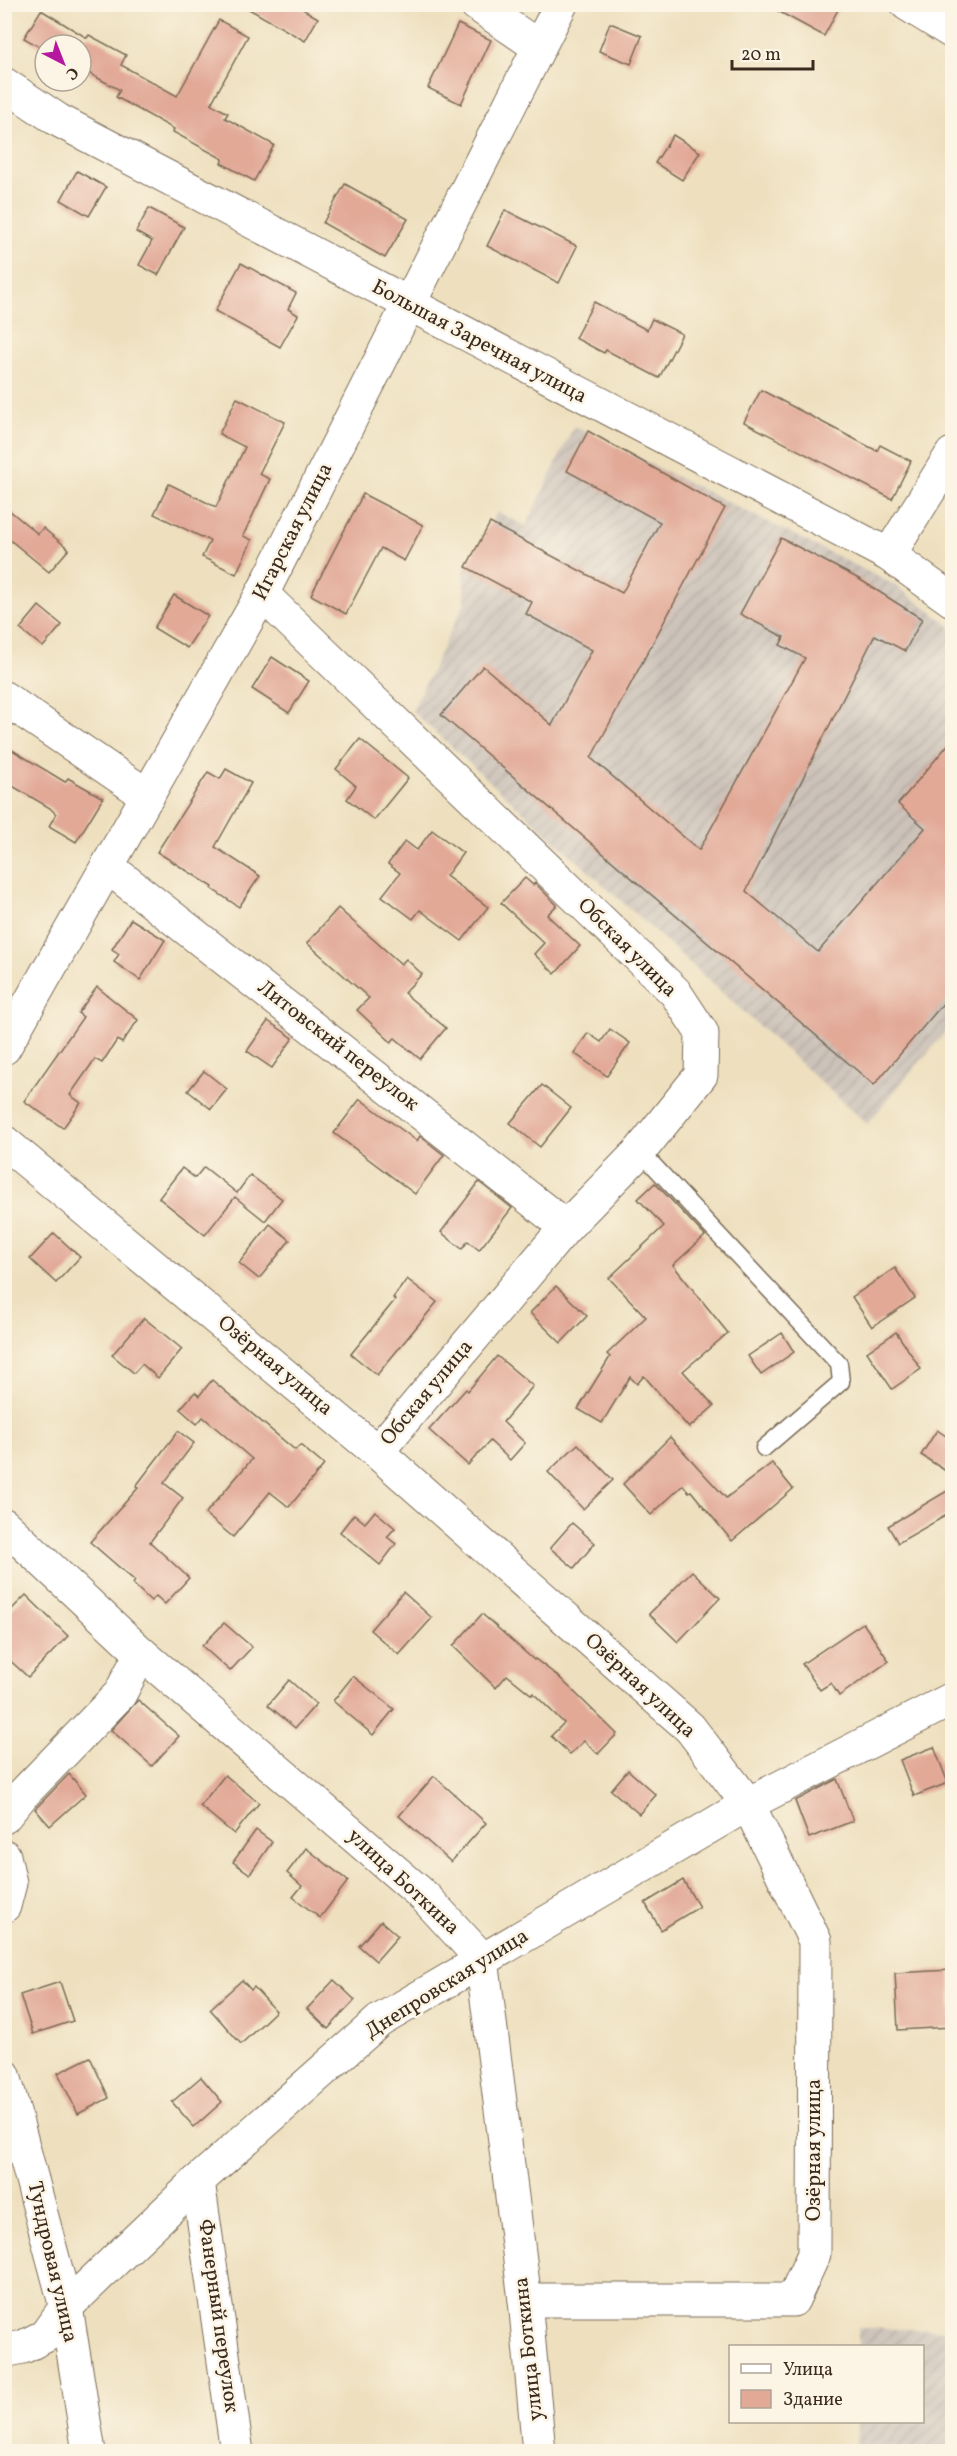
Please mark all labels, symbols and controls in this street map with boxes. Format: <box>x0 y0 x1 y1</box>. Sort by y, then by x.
north arrow <box>33 33 93 93</box>
scale bar <box>732 33 813 71</box>
text: 20 m <box>741 43 781 68</box>
text: С <box>61 61 83 84</box>
street label: Большая Заречная улица <box>366 273 592 411</box>
street label: Игарская улица <box>246 458 340 606</box>
street label: Обская улица <box>571 892 683 1004</box>
street label: Литовский переулок <box>251 974 425 1118</box>
street label: Озёрная улица <box>211 1309 339 1423</box>
street label: Обская улица <box>374 1334 480 1452</box>
street label: Озёрная улица <box>578 1627 702 1745</box>
street label: улица Боткина <box>340 1822 466 1942</box>
street label: Днепровская улица <box>360 1922 534 2046</box>
street label: Озёрная улица <box>800 2079 829 2221</box>
street label: Тундровая улица <box>19 2179 85 2345</box>
street label: Фанерный переулок <box>190 2217 246 2415</box>
street label: улица Боткина <box>507 2276 551 2422</box>
legend <box>729 2345 924 2423</box>
text: Улица <box>783 2358 833 2383</box>
text: Здание <box>783 2388 843 2413</box>

